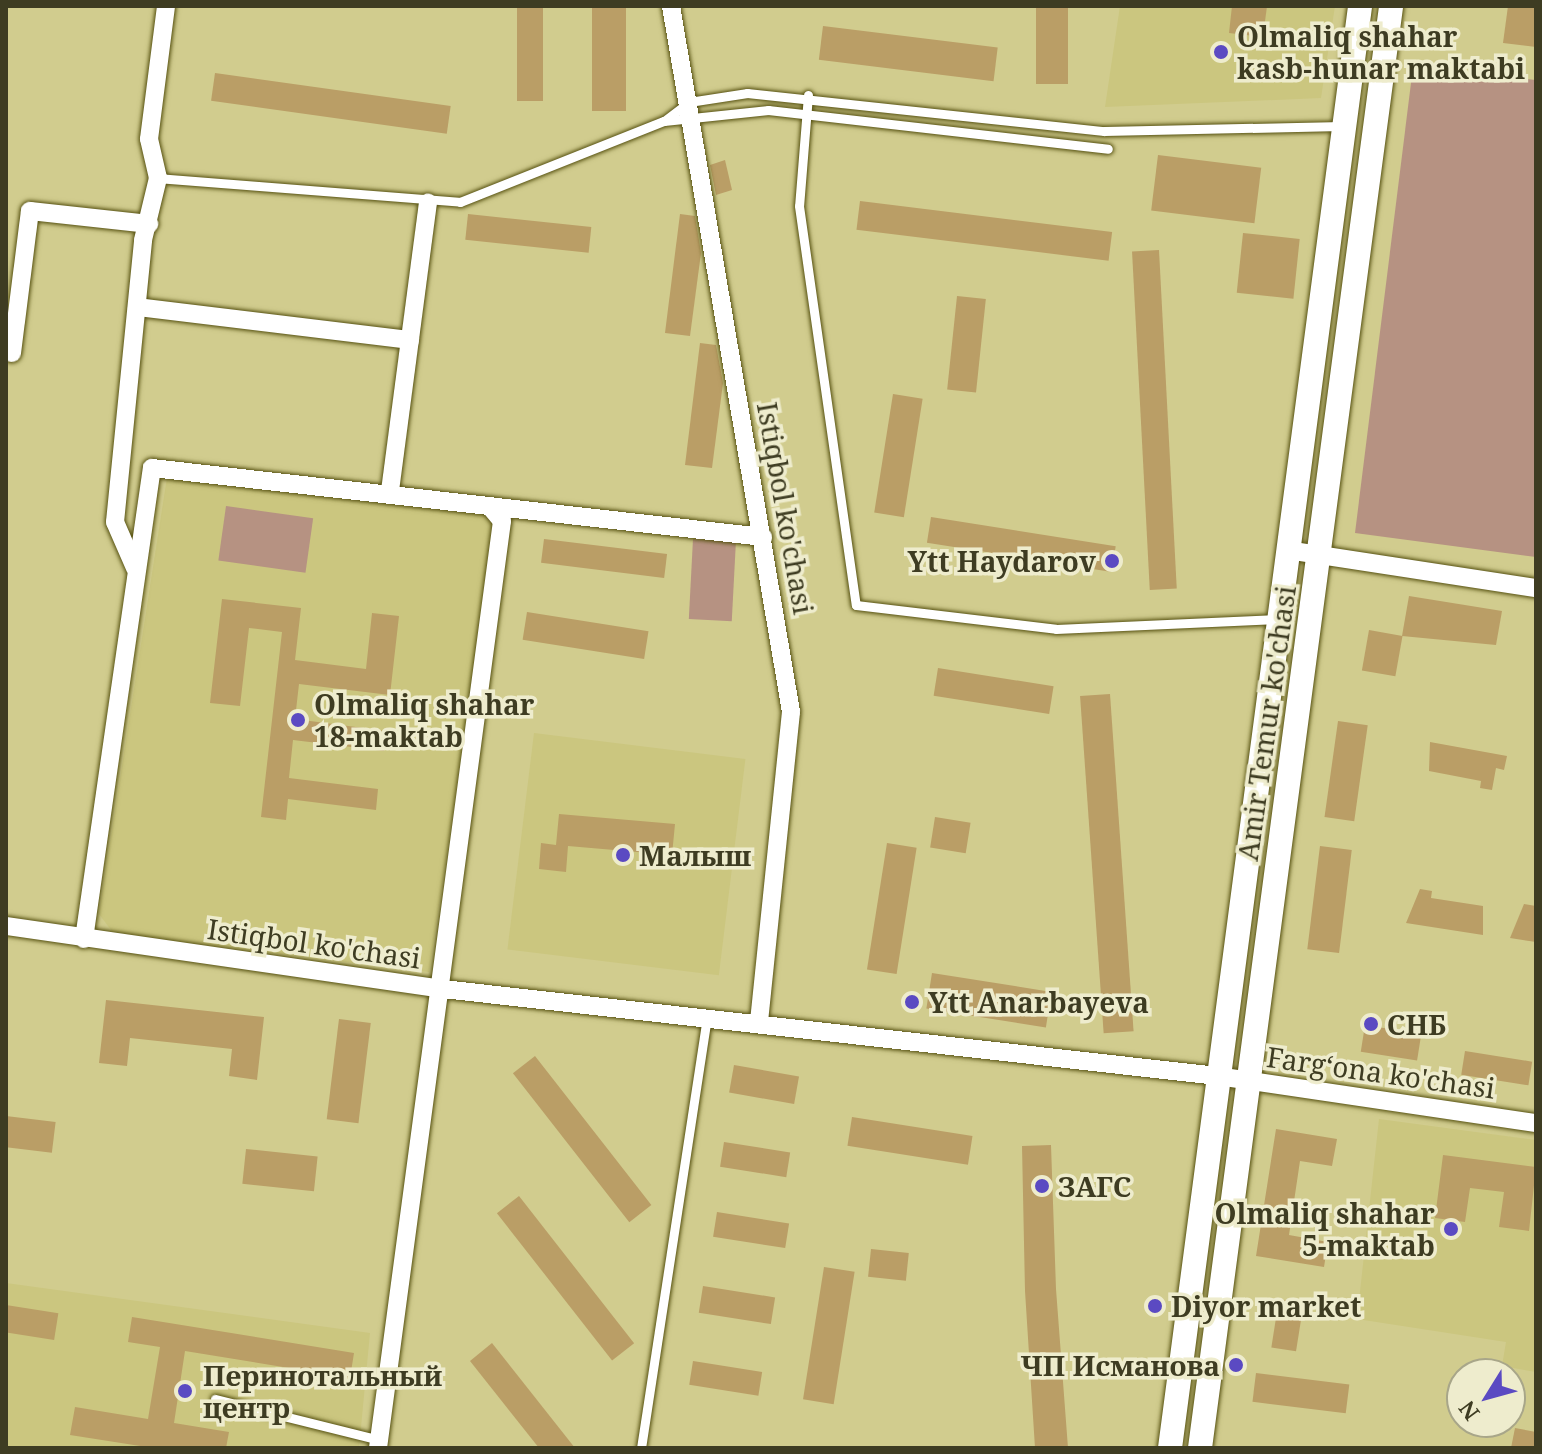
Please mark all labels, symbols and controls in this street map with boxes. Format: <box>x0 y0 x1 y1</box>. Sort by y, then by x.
place label: Olmaliq shahar kasb-hunar maktabi <box>1237 19 1525 85</box>
marker: Olmaliq shahar kasb-hunar maktabi <box>1212 43 1230 61</box>
street label: Istiqbol ko'chasi <box>751 399 821 617</box>
place label: Ytt Haydarov <box>907 544 1096 578</box>
marker: Ytt Haydarov <box>1103 552 1121 570</box>
street label: Amir Temur ko'chasi <box>1230 583 1302 863</box>
place label: Olmaliq shahar 18-maktab <box>314 687 534 753</box>
marker: Olmaliq shahar 18-maktab <box>289 711 307 729</box>
place label: Малыш <box>639 838 751 872</box>
marker: Малыш <box>614 846 632 864</box>
street label: Istiqbol ko'chasi <box>205 911 423 975</box>
place label: Ytt Anarbayeva <box>928 985 1149 1019</box>
marker: Ytt Anarbayeva <box>903 993 921 1011</box>
place label: СНБ <box>1387 1007 1446 1041</box>
marker: СНБ <box>1362 1015 1380 1033</box>
street label: Farg‘ona ko'chasi <box>1265 1039 1497 1105</box>
place label: ЗАГС <box>1058 1169 1131 1203</box>
marker: ЗАГС <box>1033 1177 1051 1195</box>
place label: Olmaliq shahar 5-maktab <box>1215 1196 1435 1262</box>
marker: Olmaliq shahar 5-maktab <box>1442 1220 1460 1238</box>
place label: Diyor market <box>1171 1289 1361 1323</box>
marker: Diyor market <box>1146 1297 1164 1315</box>
place label: ЧП Исманова <box>1021 1348 1220 1382</box>
marker: ЧП Исманова <box>1227 1356 1245 1374</box>
place label: Перинотальный центр <box>203 1358 442 1424</box>
north arrow <box>1446 1358 1526 1438</box>
marker: Перинотальный центр <box>174 1380 196 1402</box>
text: N <box>1451 1395 1486 1427</box>

